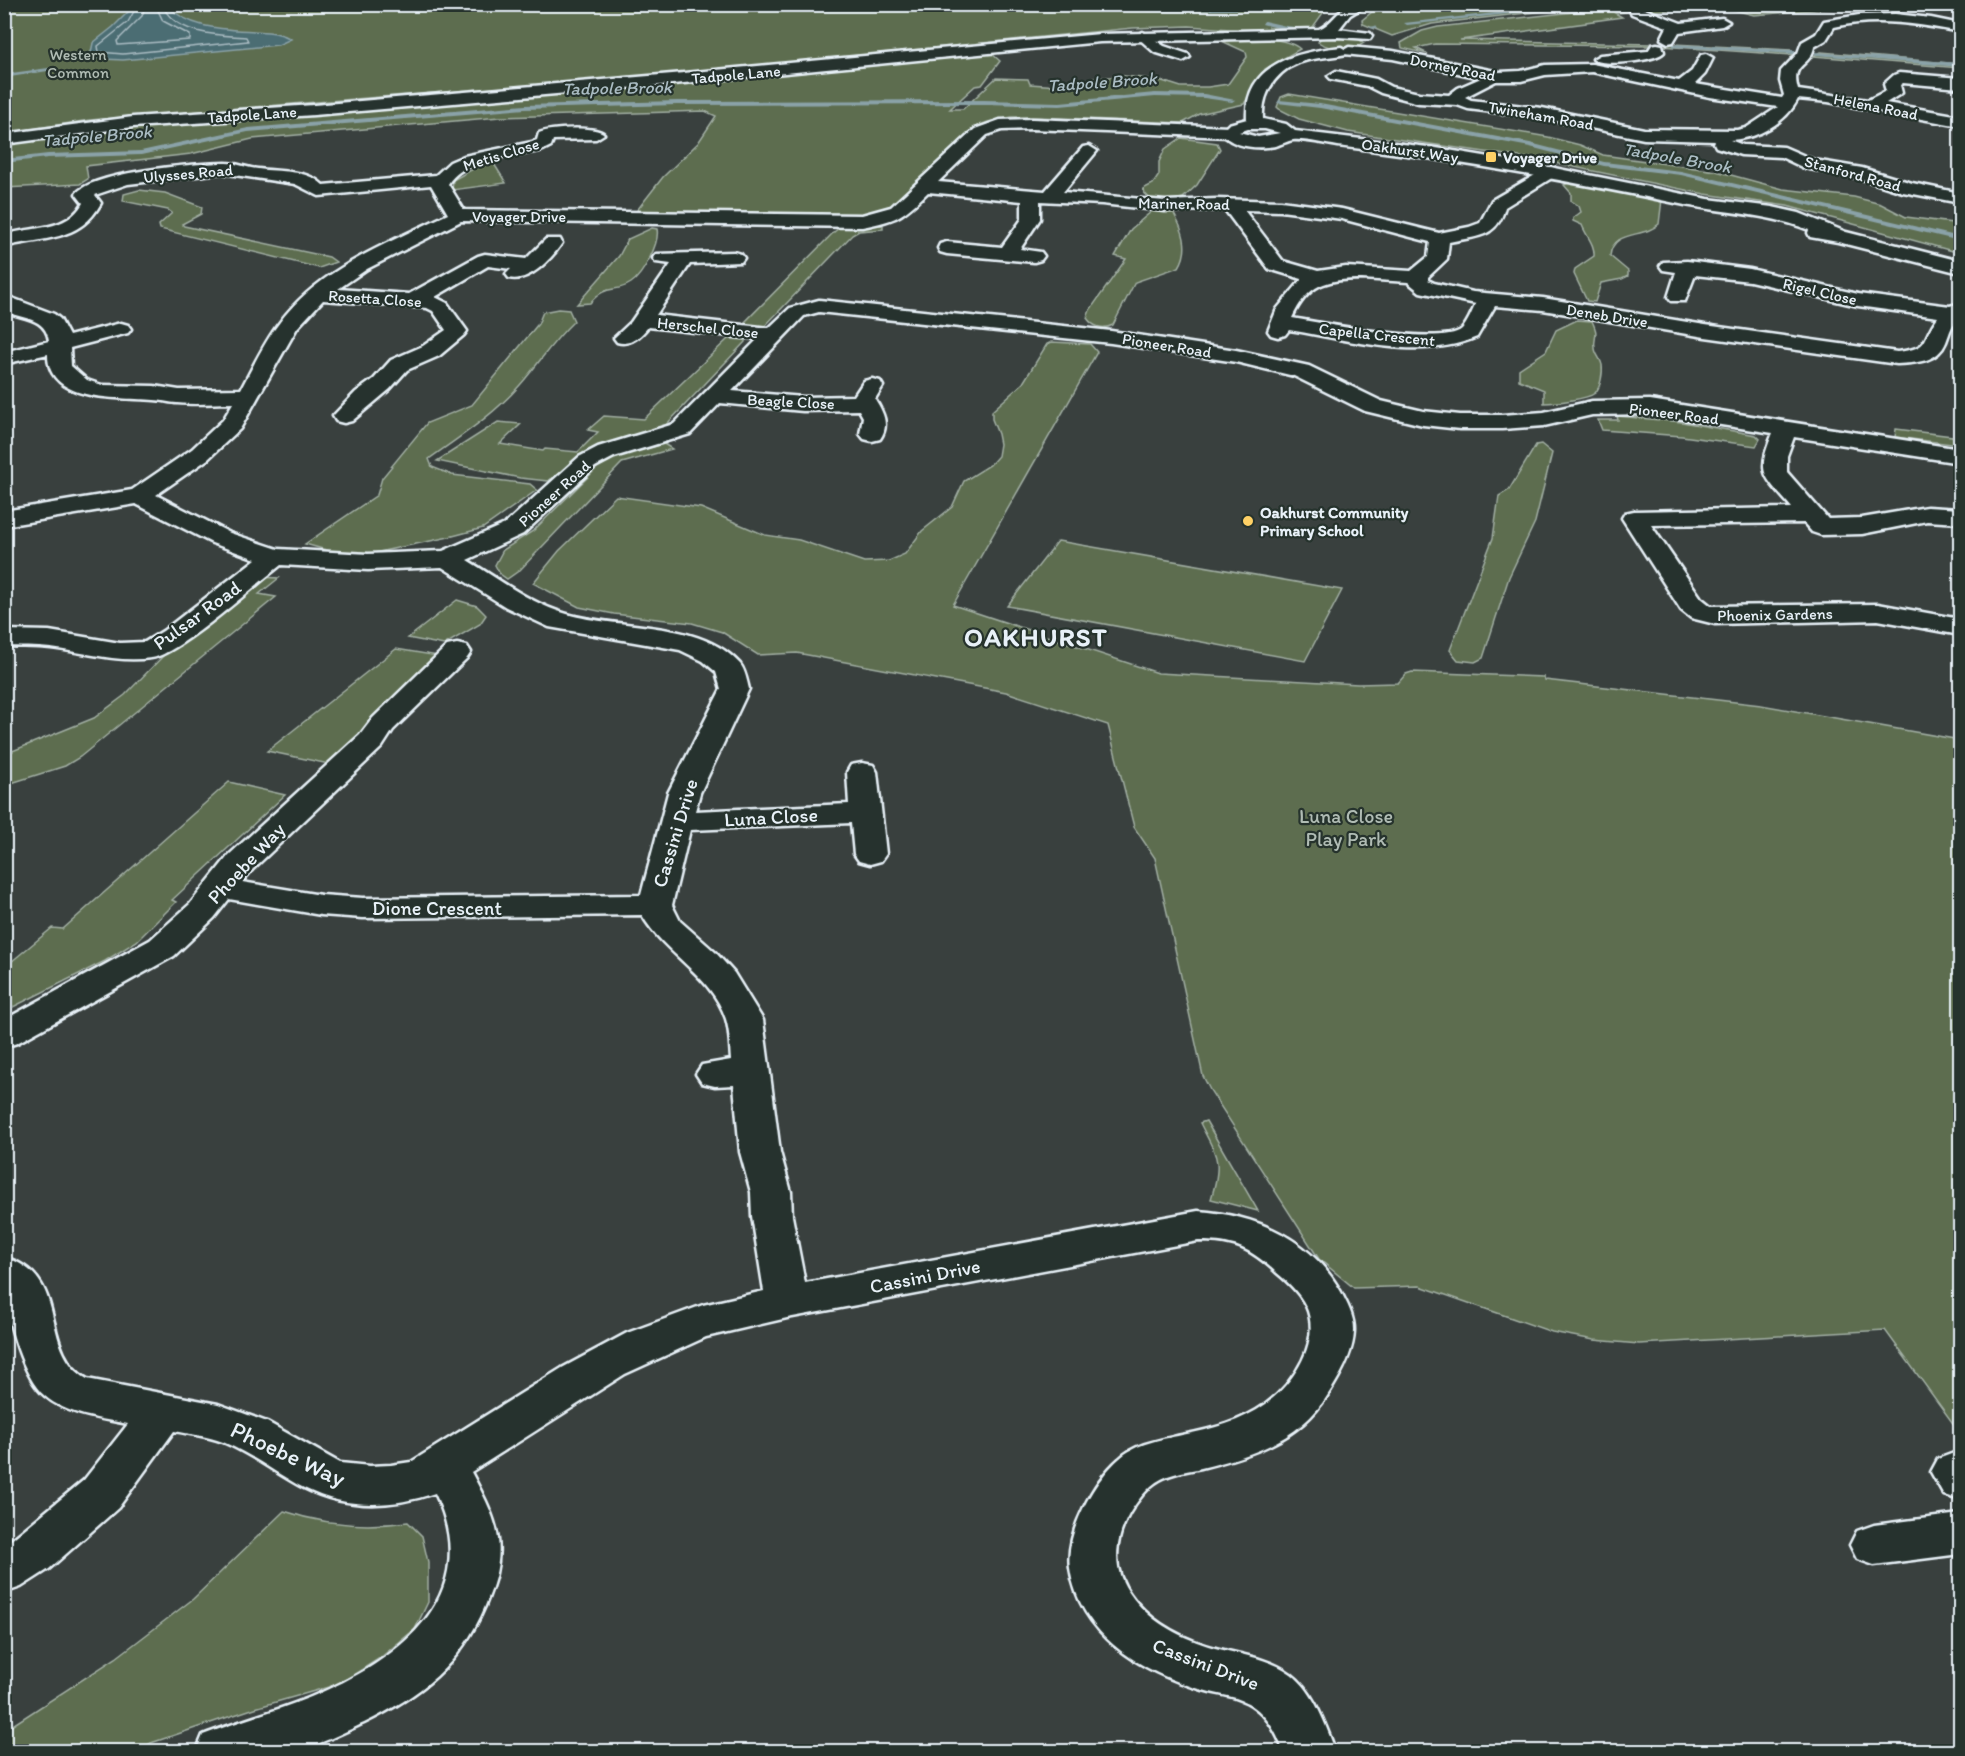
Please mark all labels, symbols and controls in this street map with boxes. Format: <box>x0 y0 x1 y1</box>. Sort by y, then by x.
park label: Western Common <box>47 45 109 82</box>
street label: Dorney Road <box>1408 50 1498 85</box>
street label: Tadpole Lane <box>691 61 781 88</box>
water label: Tadpole Brook <box>1046 67 1159 97</box>
water label: Tadpole Brook <box>562 76 674 100</box>
street label: Helena Road <box>1832 89 1920 124</box>
street label: Twineham Road <box>1487 97 1596 134</box>
street label: Tadpole Lane <box>207 102 297 127</box>
water label: Tadpole Brook <box>41 120 154 152</box>
street label: Metis Close <box>461 134 542 175</box>
street label: Oakhurst Way <box>1360 134 1460 167</box>
water label: Tadpole Brook <box>1621 138 1735 179</box>
place label: Voyager Drive <box>1503 148 1598 168</box>
marker: Voyager Drive <box>1484 150 1498 164</box>
street label: Stanford Road <box>1802 151 1904 196</box>
street label: Ulysses Road <box>142 160 234 187</box>
street label: Mariner Road <box>1138 193 1230 214</box>
street label: Voyager Drive <box>472 207 566 226</box>
street label: Rigel Close <box>1781 274 1859 309</box>
street label: Rosetta Close <box>328 286 422 311</box>
street label: Deneb Drive <box>1565 300 1649 331</box>
street label: Herschel Close <box>656 313 760 342</box>
street label: Capella Crescent <box>1318 319 1436 350</box>
street label: Pioneer Road <box>1121 329 1213 362</box>
street label: Beagle Close <box>747 390 835 413</box>
street label: Pioneer Road <box>1628 399 1720 428</box>
street label: Pioneer Road <box>514 456 594 531</box>
place label: Oakhurst Community Primary School <box>1260 503 1409 541</box>
marker: Oakhurst Community Primary School <box>1241 514 1255 528</box>
street label: Pulsar Road <box>148 575 246 655</box>
street label: Phoenix Gardens <box>1717 604 1833 625</box>
district label: OAKHURST <box>964 621 1108 653</box>
street label: Cassini Drive <box>647 776 703 890</box>
street label: Luna Close <box>724 803 818 831</box>
park label: Luna Close Play Park <box>1299 804 1393 851</box>
street label: Phoebe Way <box>202 817 290 909</box>
street label: Dione Crescent <box>372 896 502 920</box>
street label: Cassini Drive <box>868 1254 982 1298</box>
street label: Phoebe Way <box>226 1414 351 1493</box>
street label: Cassini Drive <box>1149 1633 1263 1695</box>

